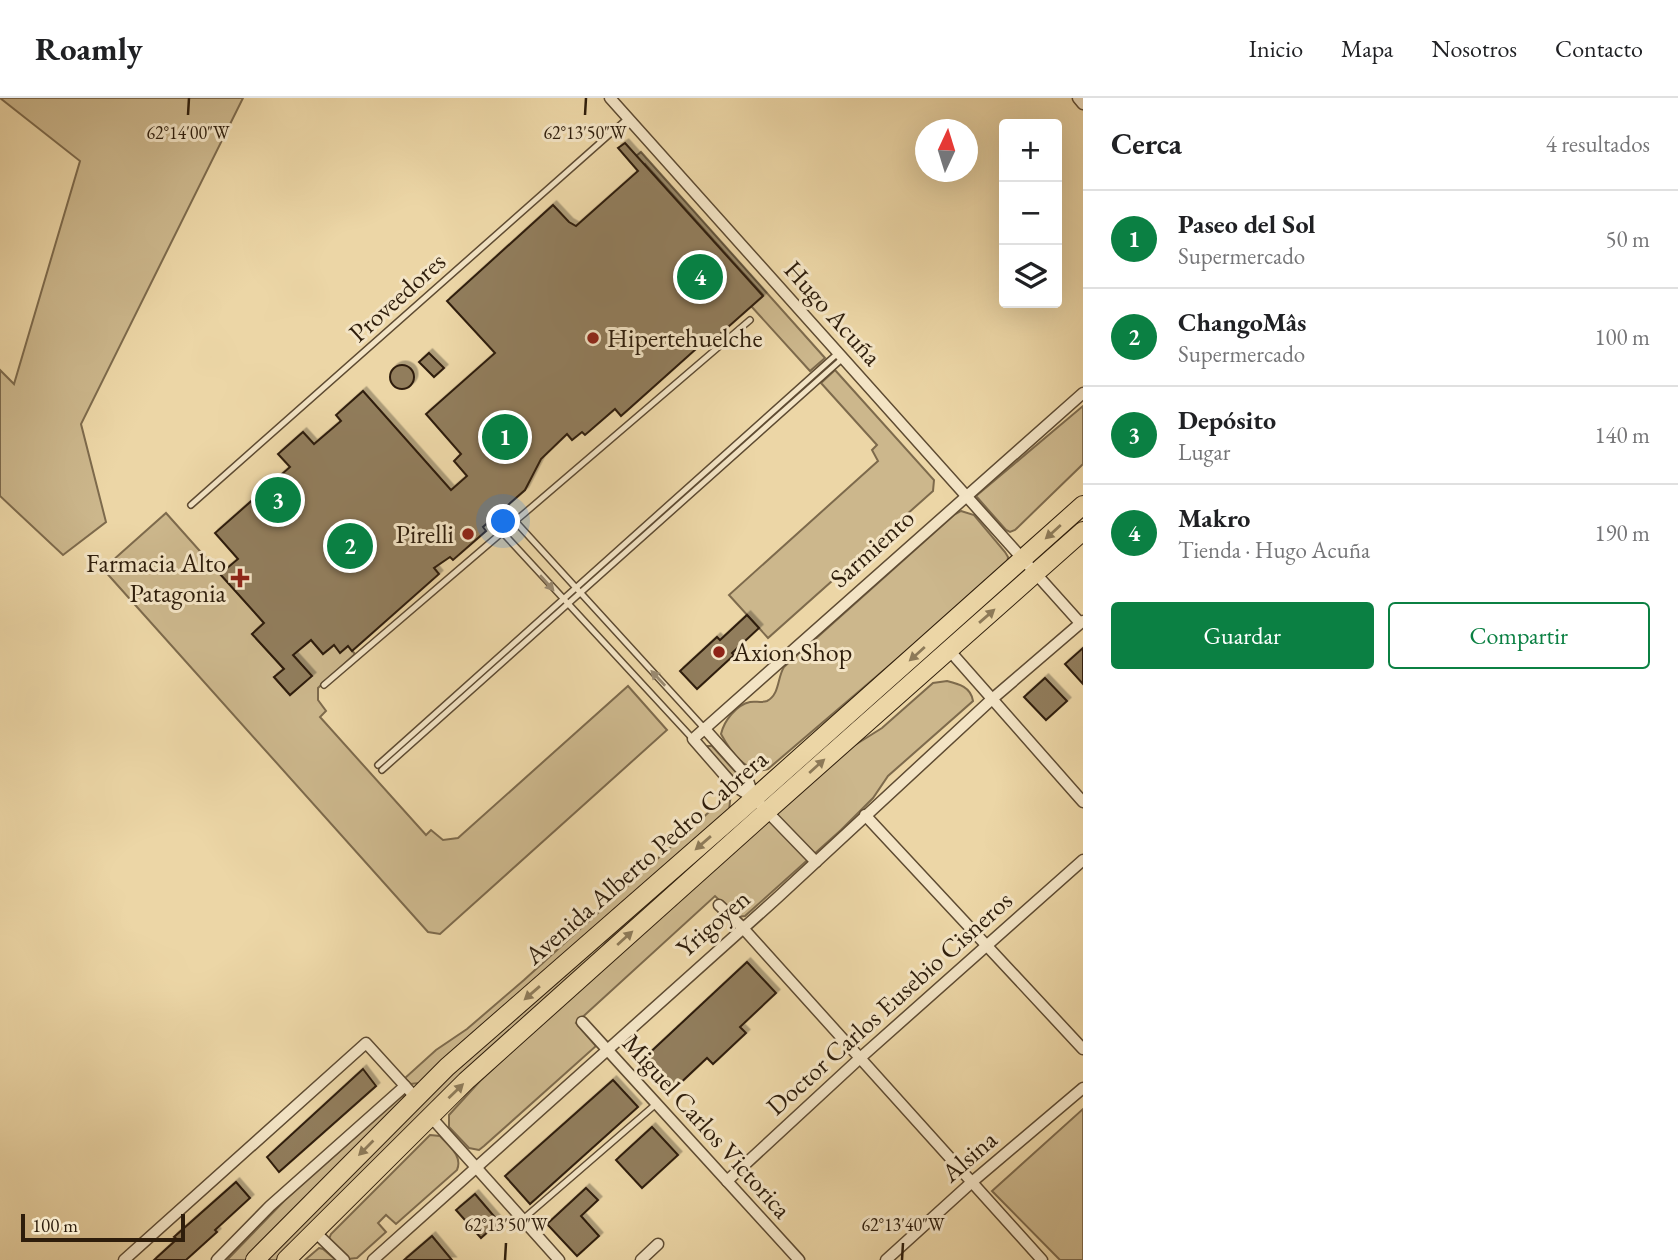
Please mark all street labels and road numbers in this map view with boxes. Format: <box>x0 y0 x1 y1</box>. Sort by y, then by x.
street label: Proveedores <box>341 244 453 350</box>
street label: Hugo Acuña <box>777 253 890 373</box>
street label: Sarmiento <box>822 501 922 595</box>
street label: Avenida Alberto Pedro Cabrera <box>517 742 775 973</box>
street label: Yrigoyen <box>669 881 757 964</box>
street label: Doctor Carlos Eusebio Cisneros <box>759 883 1019 1123</box>
street label: Miguel Carlos Victorica <box>615 1026 799 1226</box>
street label: Alsina <box>933 1122 1004 1190</box>

